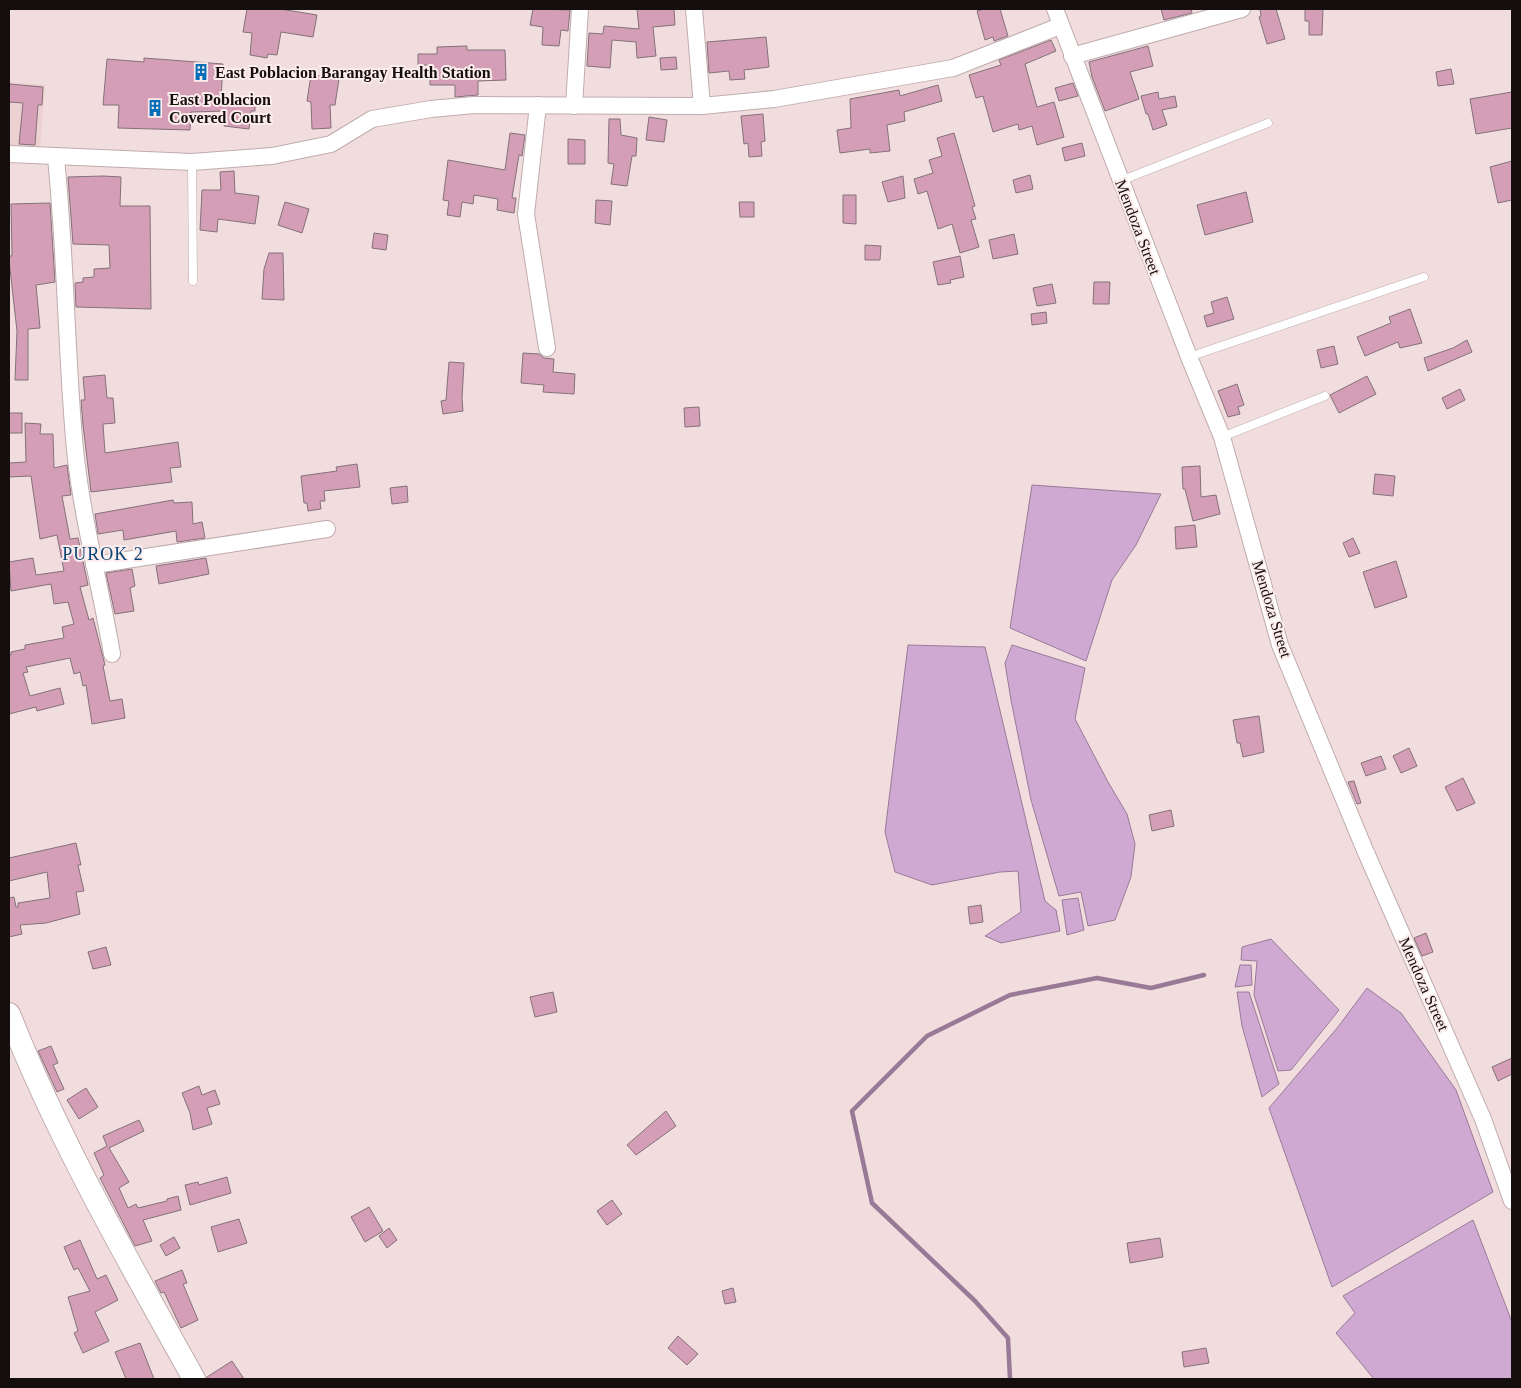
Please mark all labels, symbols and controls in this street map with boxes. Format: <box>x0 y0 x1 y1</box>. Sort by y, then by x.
building icon: East Poblacion Barangay Health Station <box>191 62 211 82</box>
place label: East Poblacion Barangay Health Station <box>215 64 491 82</box>
place label: East Poblacion Covered Court <box>169 91 272 126</box>
building icon: East Poblacion Covered Court <box>145 98 165 118</box>
street label: Mendoza Street <box>1112 177 1164 278</box>
district label: PUROK 2 <box>62 544 144 564</box>
street label: Mendoza Street <box>1249 558 1295 660</box>
street label: Mendoza Street <box>1396 934 1452 1034</box>

